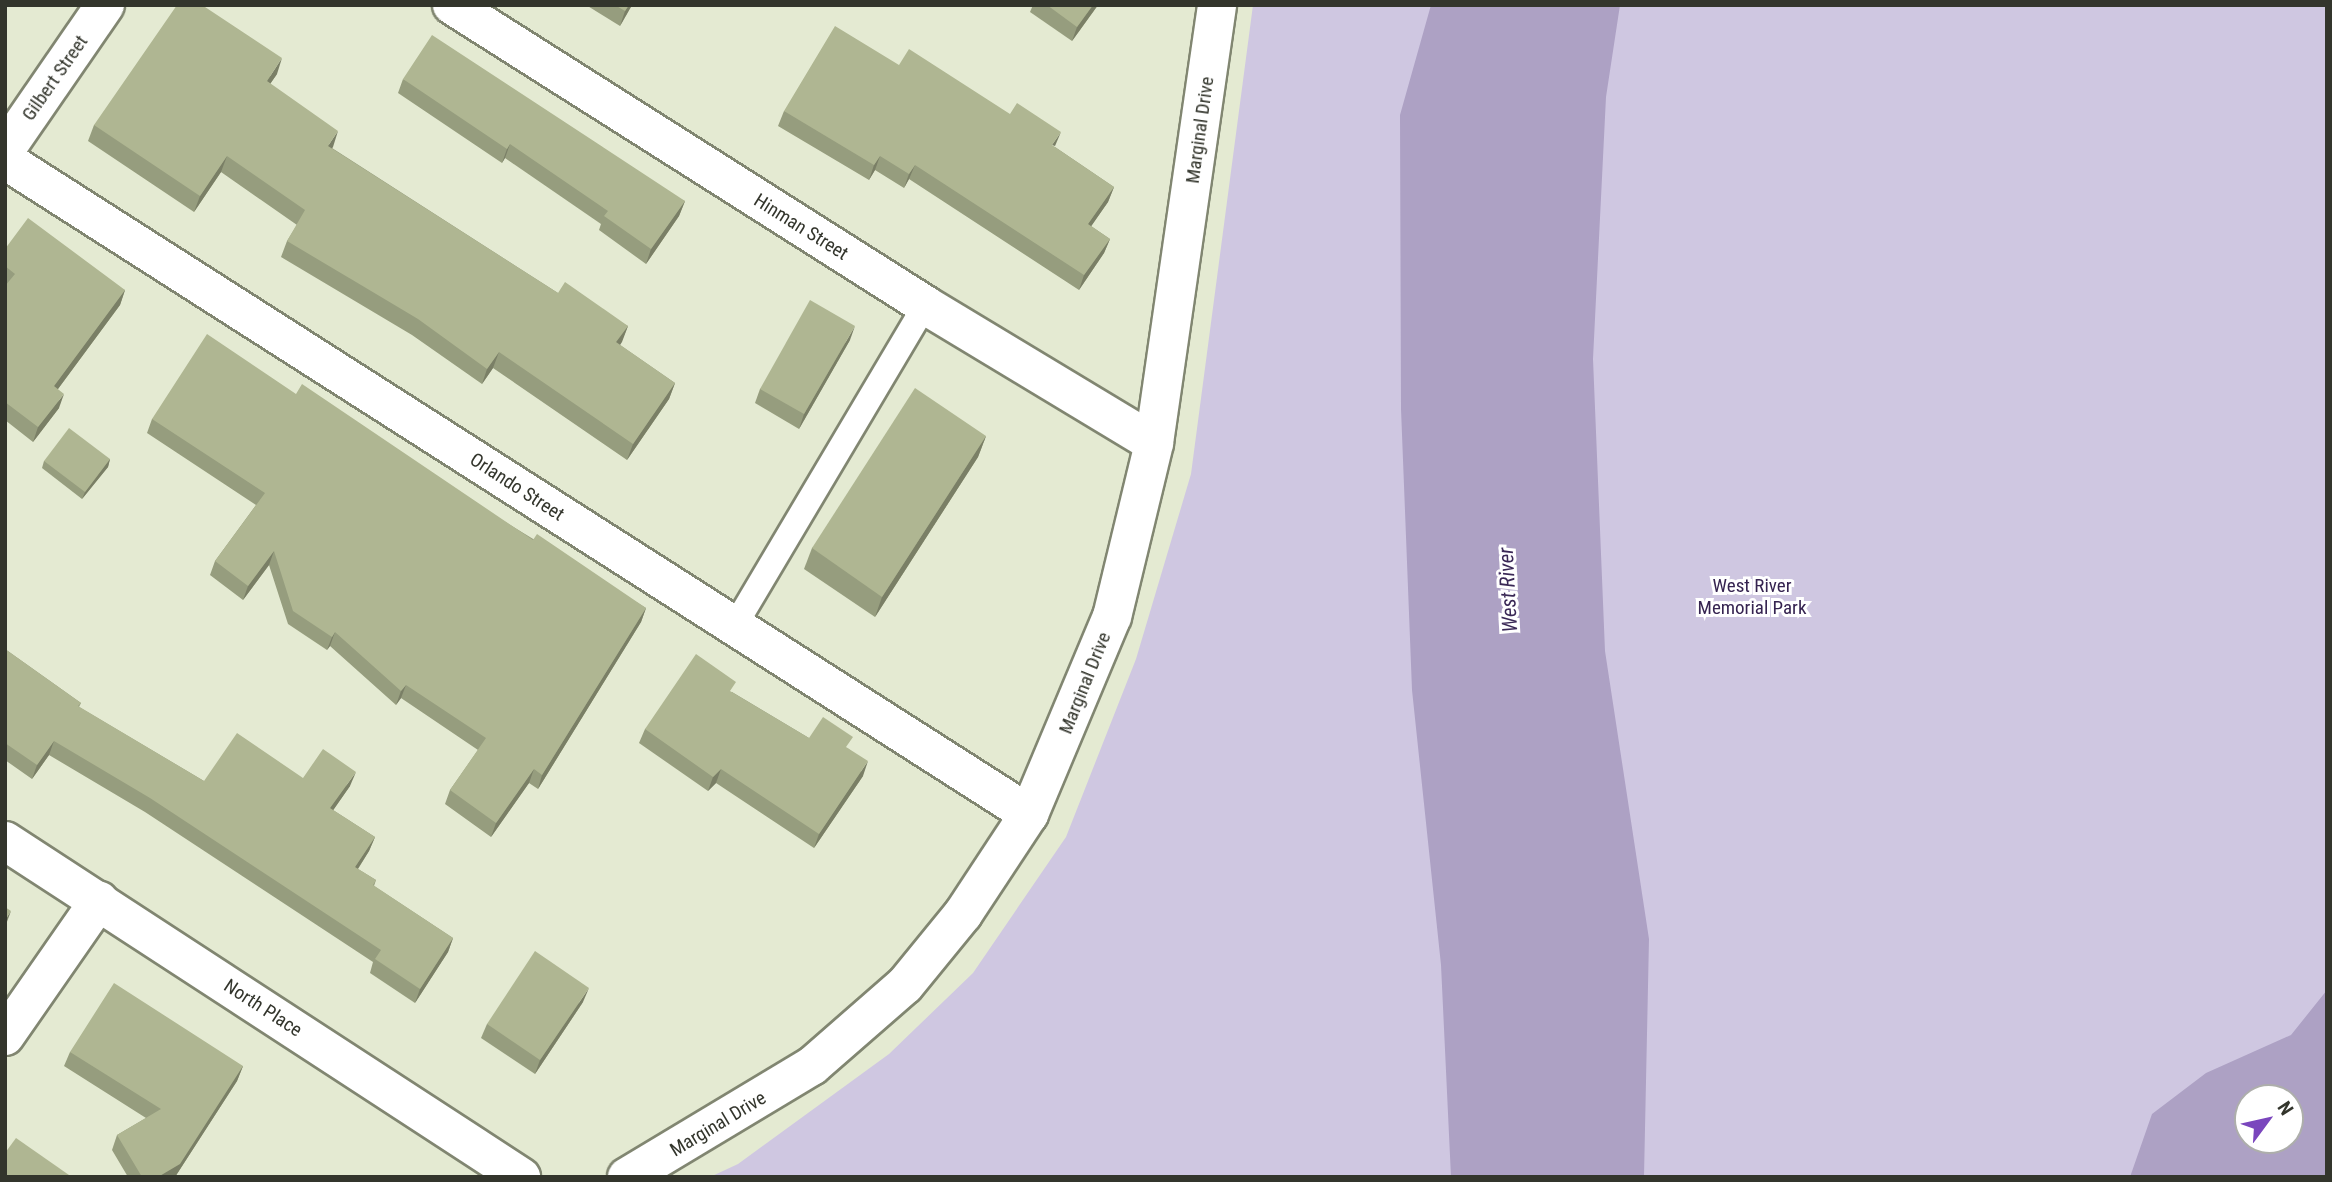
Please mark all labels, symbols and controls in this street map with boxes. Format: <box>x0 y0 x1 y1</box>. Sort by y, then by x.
street label: Gilbert Street <box>17 31 93 125</box>
street label: Marginal Drive <box>1181 75 1219 185</box>
street label: Hinman Street <box>750 189 852 265</box>
street label: Orlando Street <box>466 448 568 526</box>
water label: West River <box>1493 547 1523 633</box>
park label: West River Memorial Park <box>1698 575 1806 619</box>
street label: Marginal Drive <box>1054 629 1116 737</box>
street label: North Place <box>220 974 306 1042</box>
north arrow <box>2234 1084 2304 1154</box>
street label: Marginal Drive <box>666 1086 770 1162</box>
text: N <box>2273 1097 2298 1120</box>

